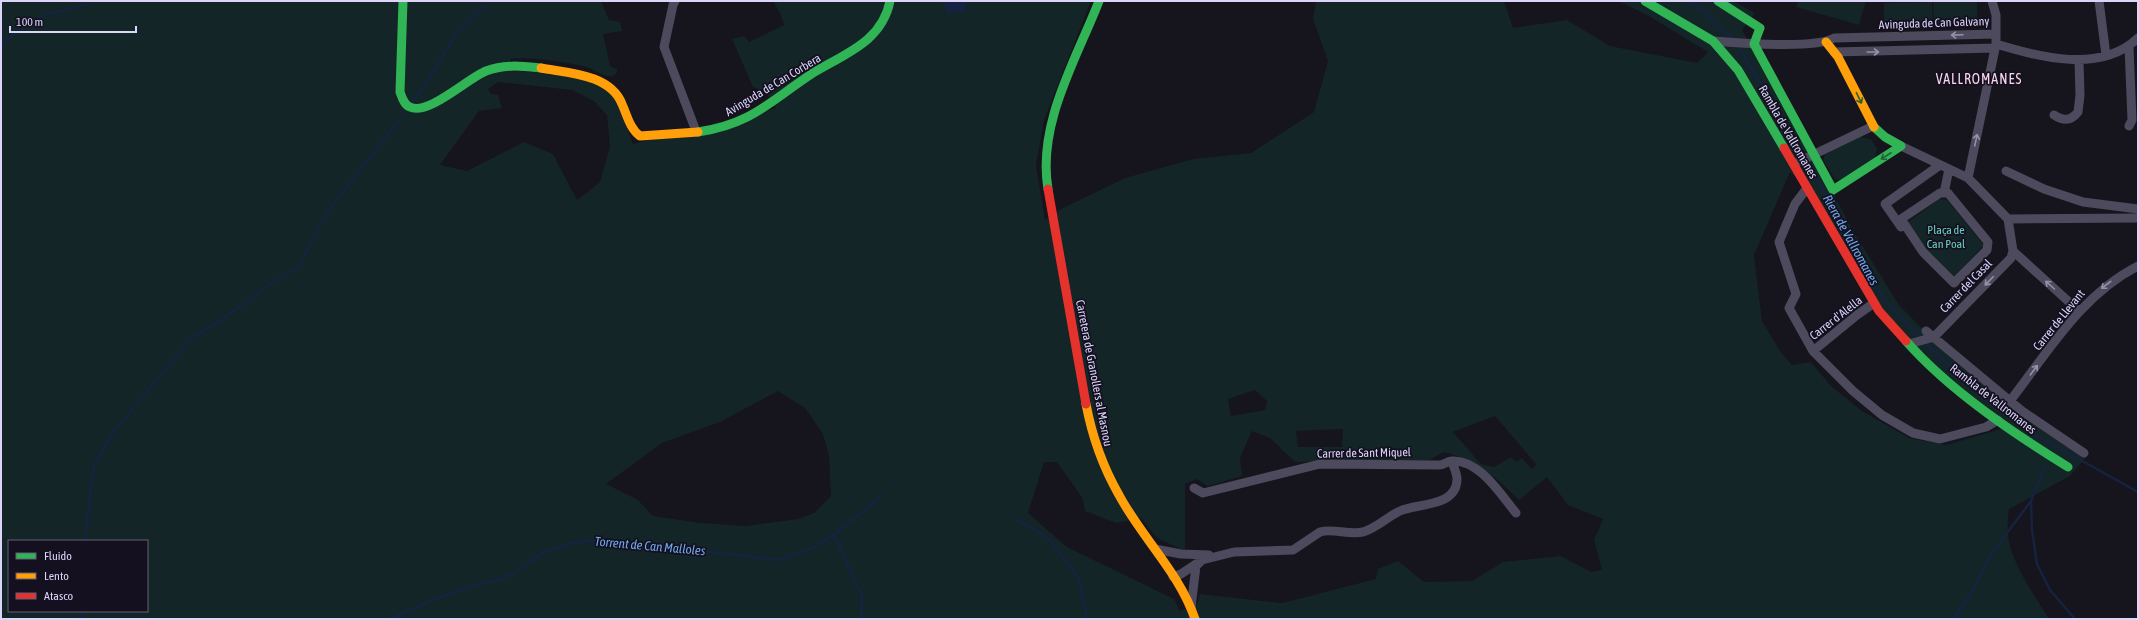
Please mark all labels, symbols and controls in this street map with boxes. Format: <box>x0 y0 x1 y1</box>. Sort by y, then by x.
scale bar <box>10 8 136 34</box>
street label: Avinguda de Can Galvany <box>1878 14 1990 32</box>
text: 100 m <box>16 15 43 29</box>
one-way arrow <box>1951 31 1964 38</box>
one-way arrow <box>1866 48 1879 56</box>
street label: Avinguda de Can Corbera <box>723 51 823 119</box>
district label: VALLROMANES <box>1936 71 2022 87</box>
street label: Rambla de Vallromanes <box>1756 83 1820 181</box>
one-way arrow <box>1856 92 1863 104</box>
one-way arrow <box>1973 134 1981 147</box>
one-way arrow <box>1881 152 1892 160</box>
water label: Riera de Vallromanes <box>1820 192 1882 288</box>
park label: Plaça de Can Poal <box>1927 223 1966 251</box>
street label: Carrer del Casal <box>1937 256 1995 316</box>
one-way arrow <box>1984 276 1993 286</box>
one-way arrow <box>2045 280 2055 289</box>
one-way arrow <box>2101 281 2112 289</box>
street label: Carrer de Llevant <box>2030 286 2088 353</box>
street label: Carrer d'Alella <box>1807 293 1865 343</box>
street label: Carretera de Granollers al Masnou <box>1073 299 1115 448</box>
street label: Rambla de Vallromanes <box>1947 361 2039 437</box>
one-way arrow <box>2029 365 2038 376</box>
street label: Carrer de Sant Miquel <box>1317 445 1412 461</box>
water label: Torrent de Can Malloles <box>594 534 706 558</box>
legend <box>8 540 148 612</box>
text: Fluido <box>44 549 72 563</box>
text: Lento <box>44 569 69 583</box>
text: Atasco <box>44 589 74 603</box>

